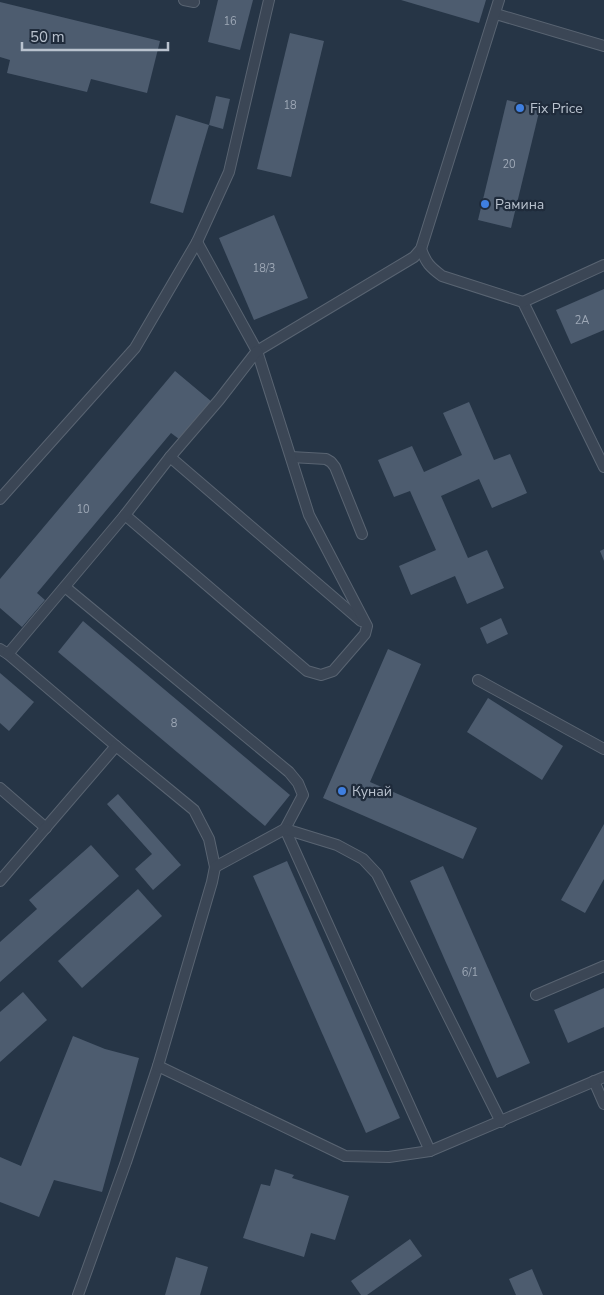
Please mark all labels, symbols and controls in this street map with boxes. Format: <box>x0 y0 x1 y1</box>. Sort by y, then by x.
house number: 16 <box>223 14 237 29</box>
scale bar <box>22 20 169 52</box>
text: 50 m <box>30 27 65 47</box>
house number: 18 <box>283 98 297 113</box>
place label: Fix Price <box>530 99 583 118</box>
marker: Fix Price <box>514 102 526 114</box>
house number: 20 <box>502 157 516 172</box>
place label: Рамина <box>495 195 544 214</box>
marker: Рамина <box>479 198 491 210</box>
house number: 18/3 <box>253 261 275 276</box>
house number: 2А <box>575 313 589 328</box>
house number: 10 <box>76 502 90 517</box>
house number: 8 <box>171 716 178 731</box>
place label: Кунай <box>352 782 392 801</box>
marker: Кунай <box>336 785 348 797</box>
house number: 6/1 <box>462 965 478 980</box>

